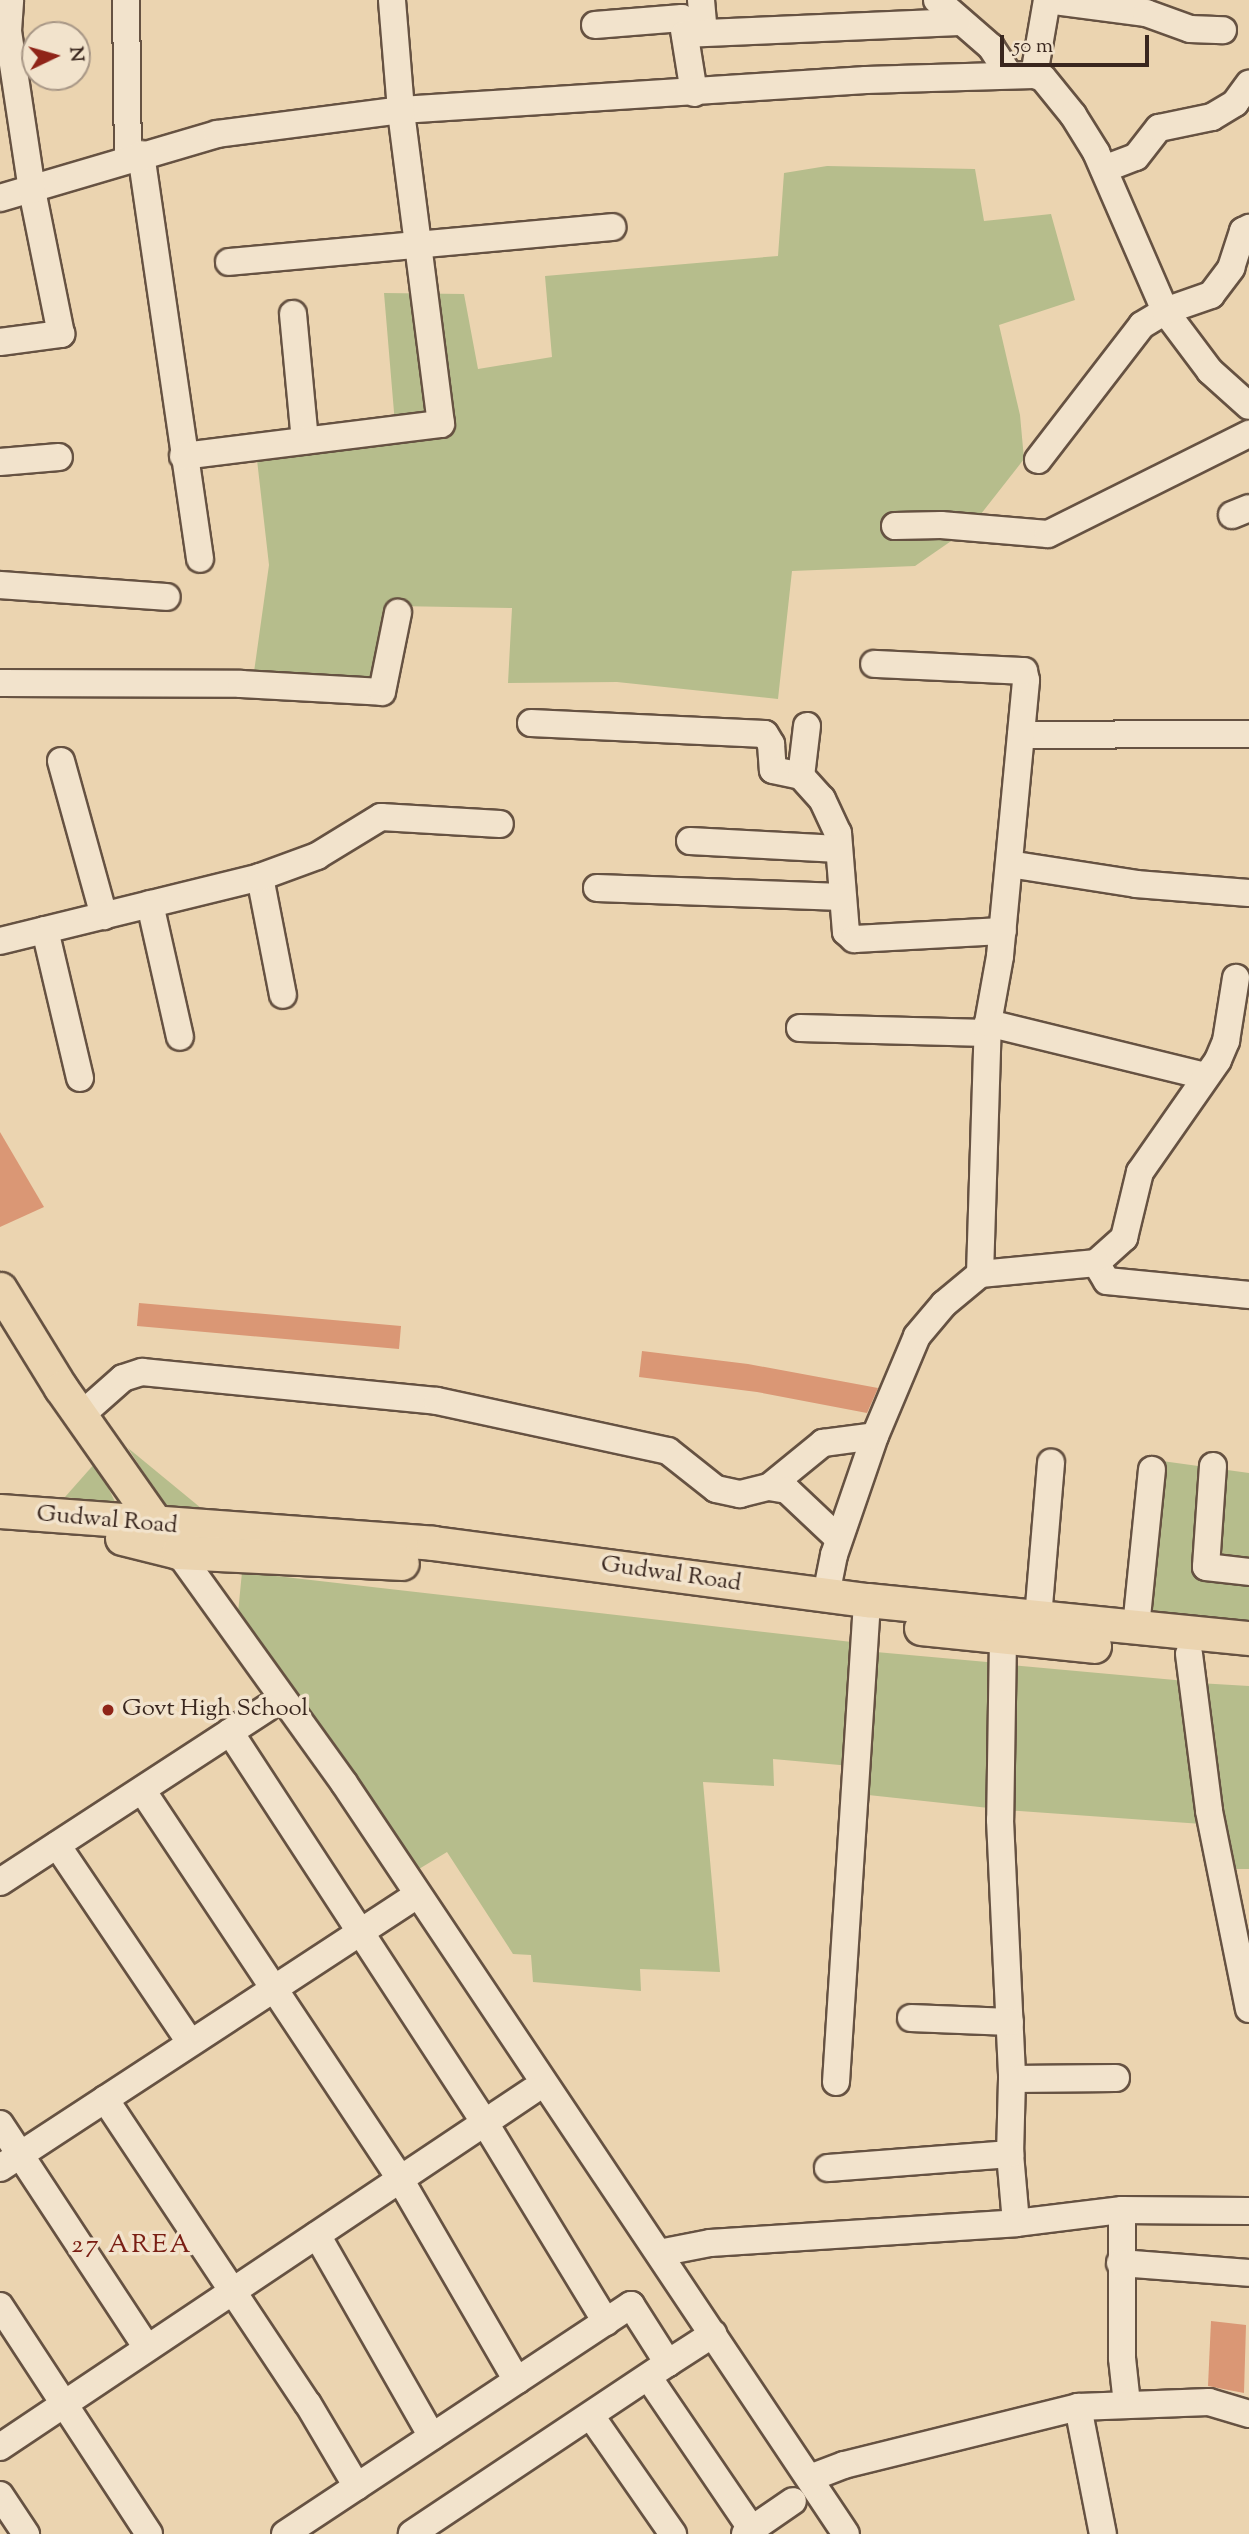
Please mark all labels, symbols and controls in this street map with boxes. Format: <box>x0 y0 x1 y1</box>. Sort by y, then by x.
north arrow <box>21 21 91 91</box>
scale bar <box>1004 21 1153 65</box>
text: 50 m <box>1013 32 1053 62</box>
text: N <box>61 46 90 63</box>
street label: Gudwal Road <box>35 1500 179 1542</box>
street label: Gudwal Road <box>599 1551 743 1599</box>
place label: Govt High School <box>122 1696 308 1724</box>
marker: Govt High School <box>100 1702 116 1718</box>
district label: 27 AREA <box>72 2230 192 2262</box>

